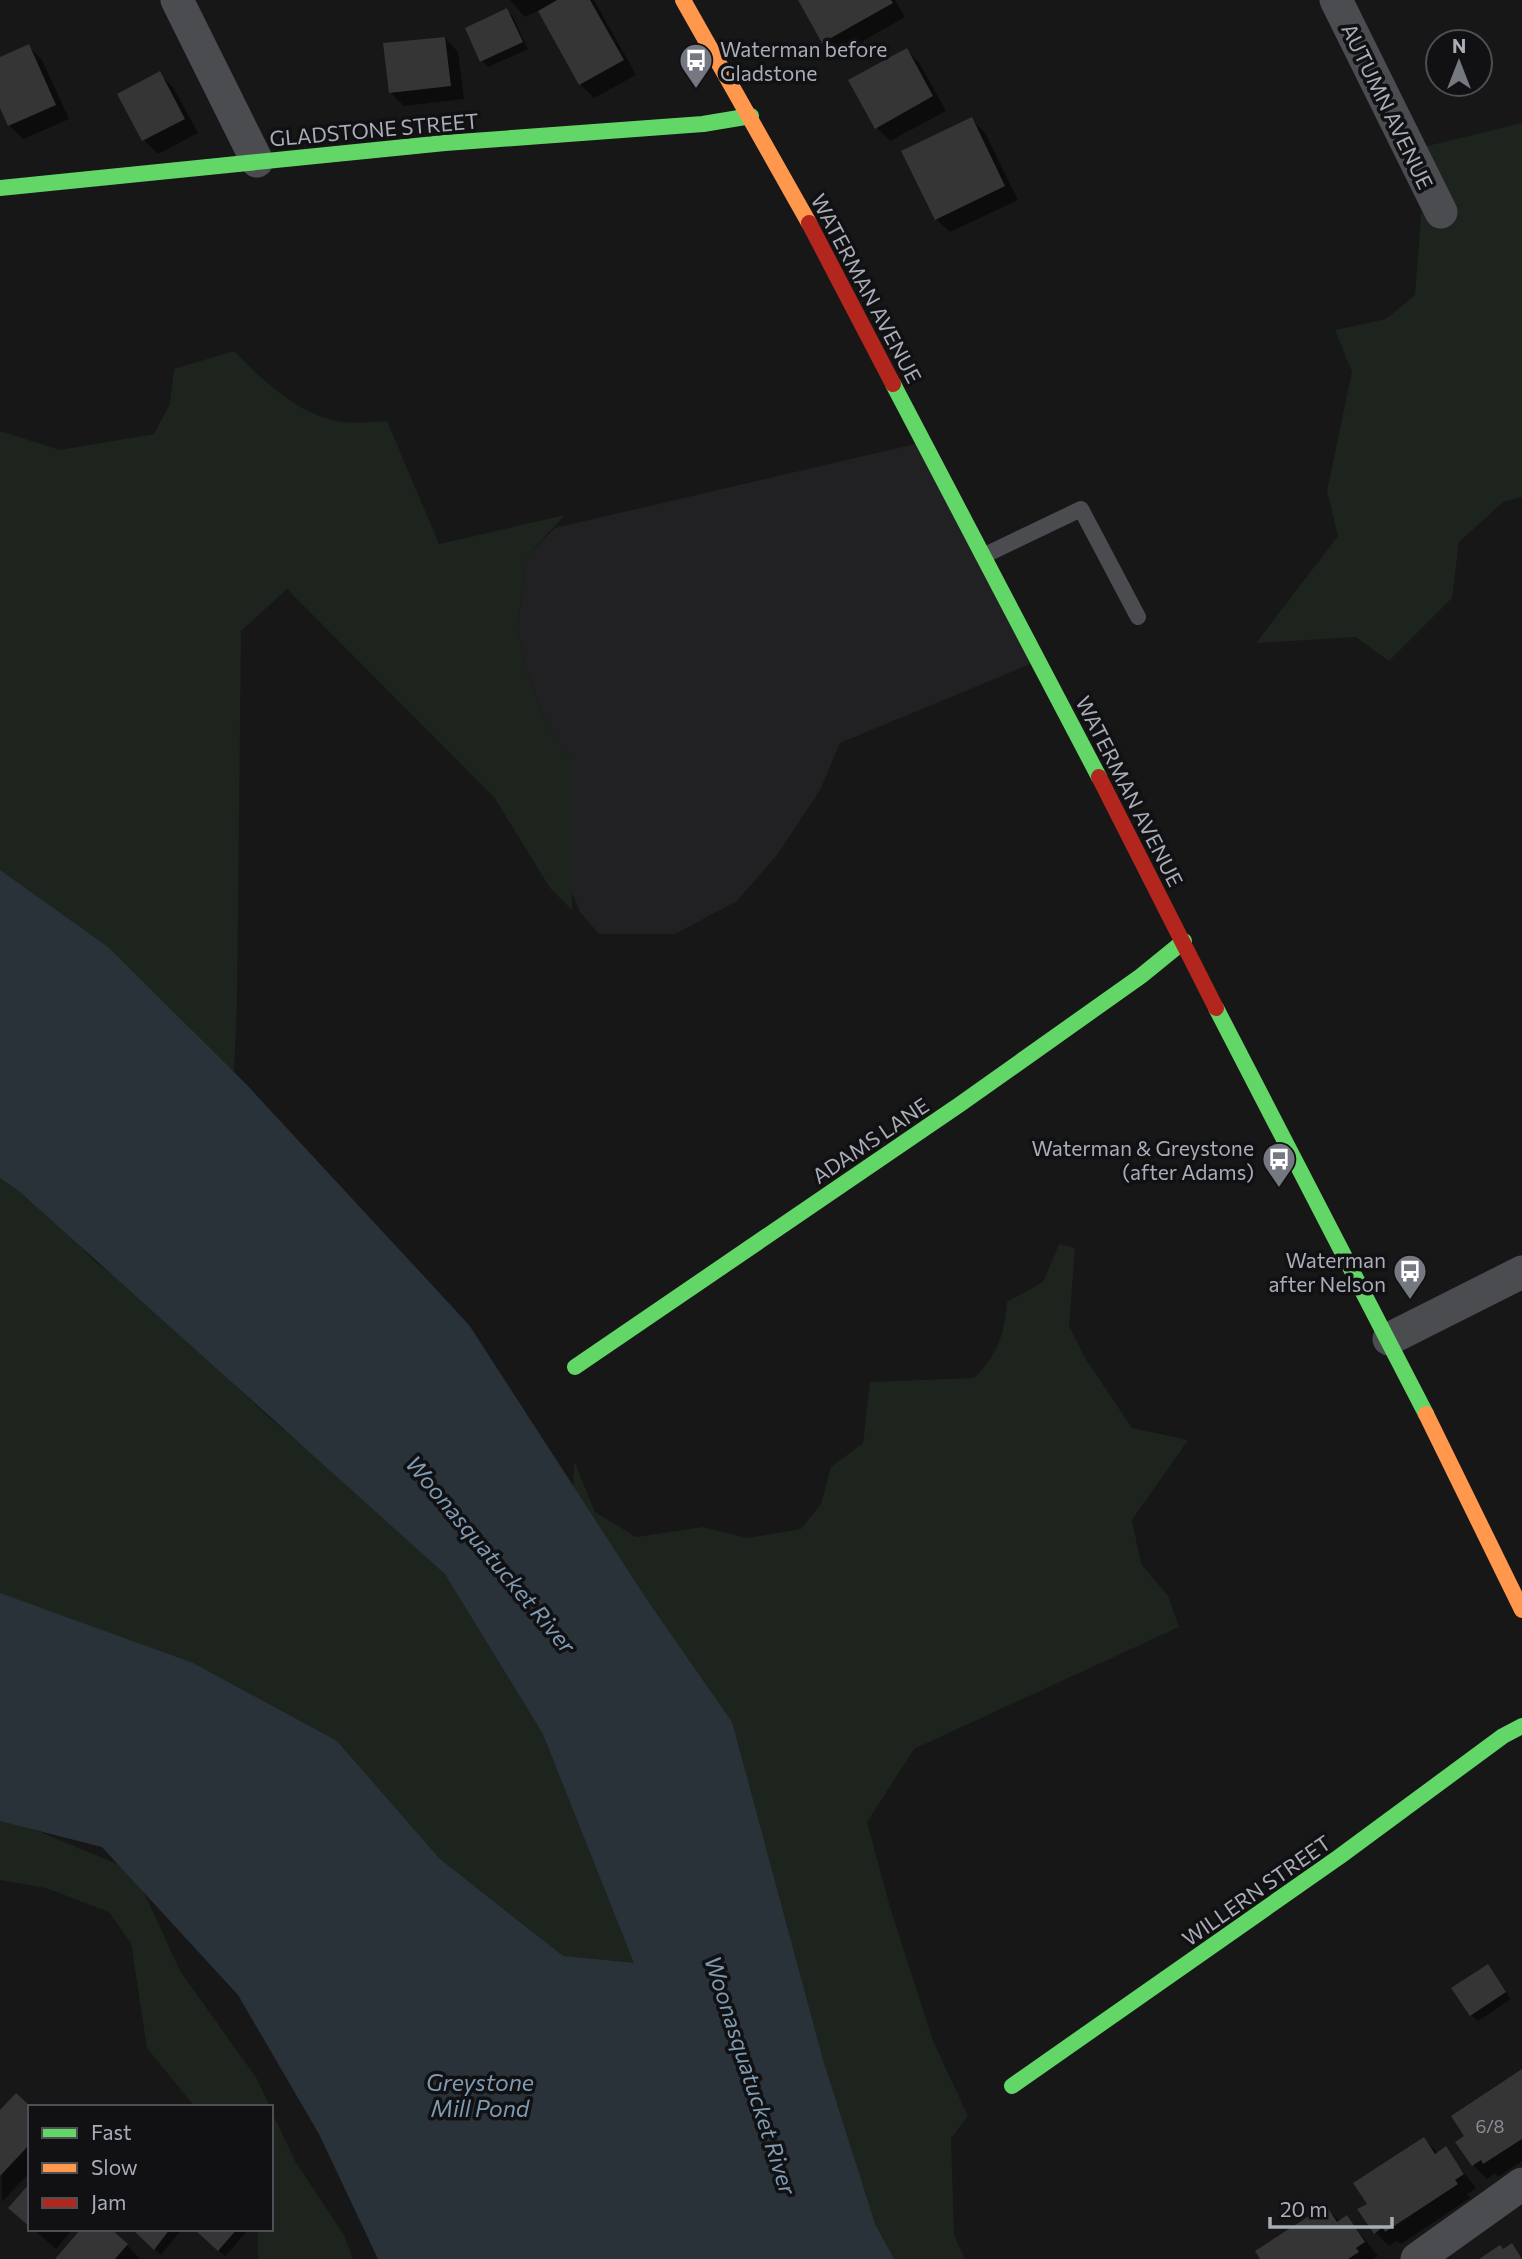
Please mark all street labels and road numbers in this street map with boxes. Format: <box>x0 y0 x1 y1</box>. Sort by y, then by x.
street label: AUTUMN AVENUE <box>1337 19 1439 193</box>
street label: GLADSTONE STREET <box>268 107 480 151</box>
street label: WATERMAN AVENUE <box>807 189 927 387</box>
street label: WATERMAN AVENUE <box>1071 692 1189 890</box>
street label: ADAMS LANE <box>807 1092 933 1188</box>
street label: WILLERN STREET <box>1177 1829 1335 1951</box>

